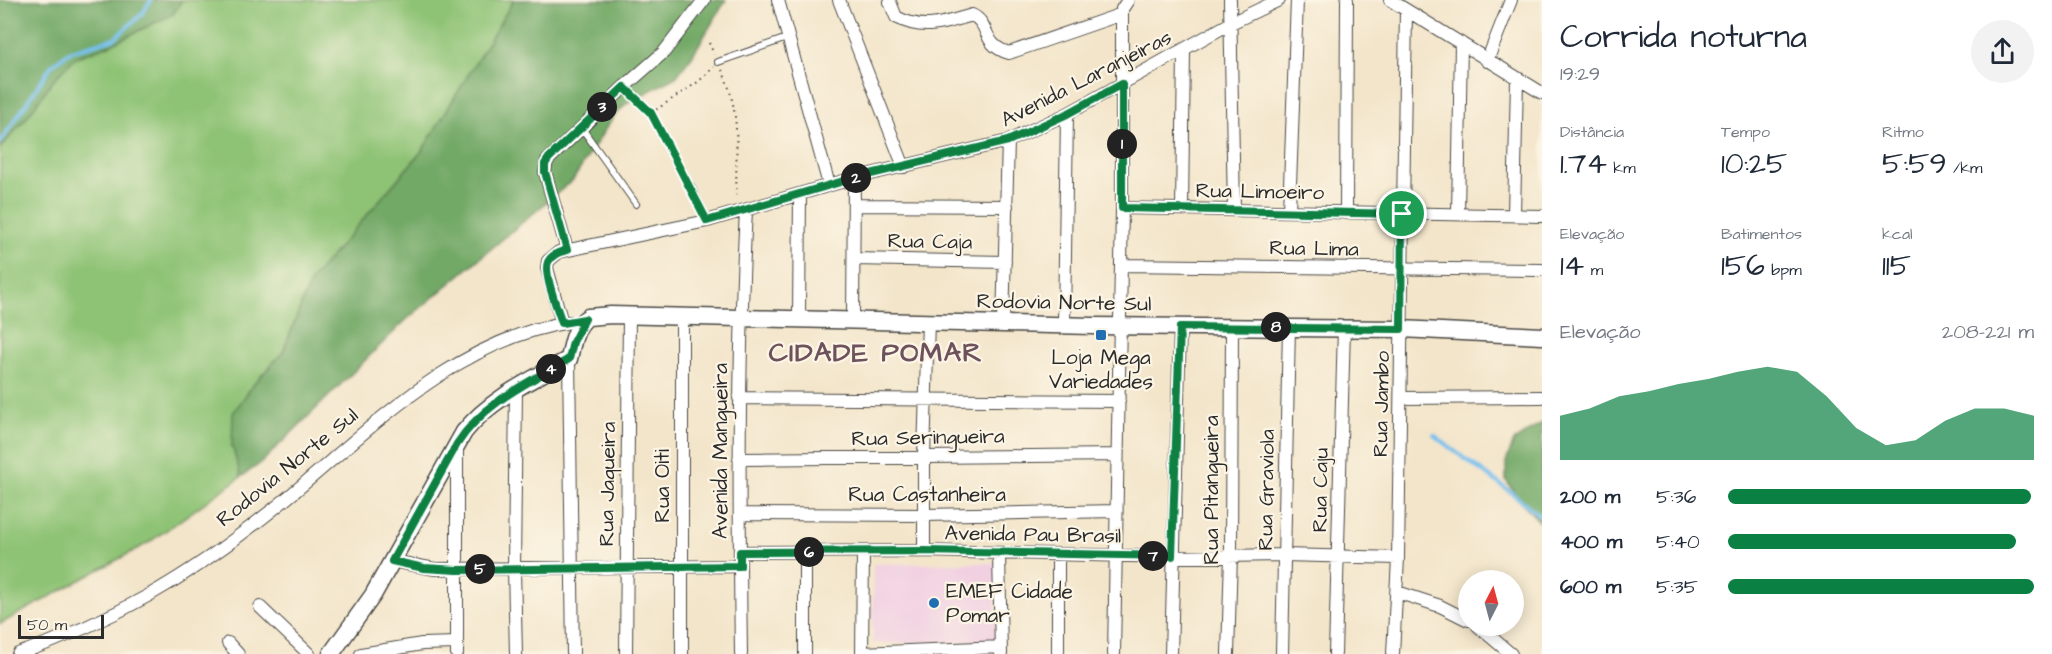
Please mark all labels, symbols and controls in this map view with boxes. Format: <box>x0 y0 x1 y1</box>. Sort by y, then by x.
text: Corrida noturna <box>1560 14 1807 60</box>
button: share <box>1971 20 2034 83</box>
street label: Avenida Laranjeiras <box>996 23 1177 134</box>
text: 19:29 <box>1560 60 1600 88</box>
pin: 3 <box>587 92 617 122</box>
text: 3 <box>598 96 606 118</box>
text: Distância <box>1560 121 1624 143</box>
text: Tempo <box>1721 121 1770 143</box>
text: Ritmo <box>1882 121 1924 143</box>
pin: 1 <box>1107 129 1137 159</box>
text: 1 <box>1121 133 1123 155</box>
text: 1.74 <box>1560 143 1607 185</box>
text: 10:25 <box>1721 143 1787 185</box>
text: 5:59 <box>1882 143 1947 185</box>
text: km <box>1607 157 1636 179</box>
text: /km <box>1947 157 1983 179</box>
pin: 2 <box>841 163 871 193</box>
text: 2 <box>851 167 861 189</box>
street label: Rua Limoeiro <box>1195 176 1325 207</box>
pin <box>1376 188 1427 239</box>
icon: arrive <box>1385 197 1418 230</box>
text: Elevação <box>1560 223 1624 245</box>
text: Batimentos <box>1721 223 1802 245</box>
text: kcal <box>1882 223 1913 245</box>
street label: Rua Caja <box>887 226 973 257</box>
street label: Rua Lima <box>1269 233 1359 264</box>
text: 14 <box>1560 245 1584 287</box>
text: 156 <box>1721 245 1765 287</box>
text: 115 <box>1882 245 1911 287</box>
text: m <box>1584 259 1603 281</box>
text: bpm <box>1765 259 1802 281</box>
street label: Rodovia Norte Sul <box>976 286 1152 319</box>
pin: 8 <box>1261 312 1291 342</box>
text: 8 <box>1271 316 1281 338</box>
text: Elevação <box>1560 318 1640 346</box>
text: 208–221 m <box>1942 318 2034 346</box>
marker: Loja Mega Variedades <box>1094 328 1108 342</box>
district label: CIDADE POMAR <box>769 334 983 372</box>
place label: Loja Mega Variedades <box>1049 343 1153 396</box>
street label: Rua Jambo <box>1366 350 1397 457</box>
pin: 4 <box>536 354 566 384</box>
text: 4 <box>546 358 556 380</box>
street label: Avenida Mangueira <box>706 363 737 539</box>
street label: Rodovia Norte Sul <box>210 401 364 534</box>
street label: Rua Pitangueira <box>1197 415 1228 565</box>
street label: Rua Jaqueira <box>592 421 623 547</box>
street label: Rua Seringueira <box>851 422 1005 455</box>
street label: Rua Graviola <box>1251 429 1282 551</box>
street label: Rua Caju <box>1305 447 1336 533</box>
street label: Rua Oiti <box>648 449 677 523</box>
street label: Rua Castanheira <box>848 480 1006 509</box>
text: 200 m <box>1560 483 1620 511</box>
text: 5:36 <box>1656 483 1696 511</box>
street label: Avenida Pau Brasil <box>944 518 1122 551</box>
text: 400 m <box>1560 528 1622 556</box>
text: 5:40 <box>1656 528 1700 556</box>
pin: 6 <box>794 537 824 567</box>
text: 6 <box>804 541 814 563</box>
pin: 7 <box>1138 541 1168 571</box>
text: 7 <box>1148 545 1158 567</box>
pin: 5 <box>465 554 495 584</box>
text: 5 <box>474 558 486 580</box>
north arrow <box>1458 570 1524 636</box>
map controls <box>1458 570 1524 636</box>
text: 600 m <box>1560 573 1621 601</box>
text: 5:35 <box>1656 573 1698 601</box>
place label: EMEF Cidade Pomar <box>946 577 1073 630</box>
marker: EMEF Cidade Pomar <box>927 596 941 610</box>
scale bar <box>18 612 104 640</box>
text: 50 m <box>27 614 67 636</box>

